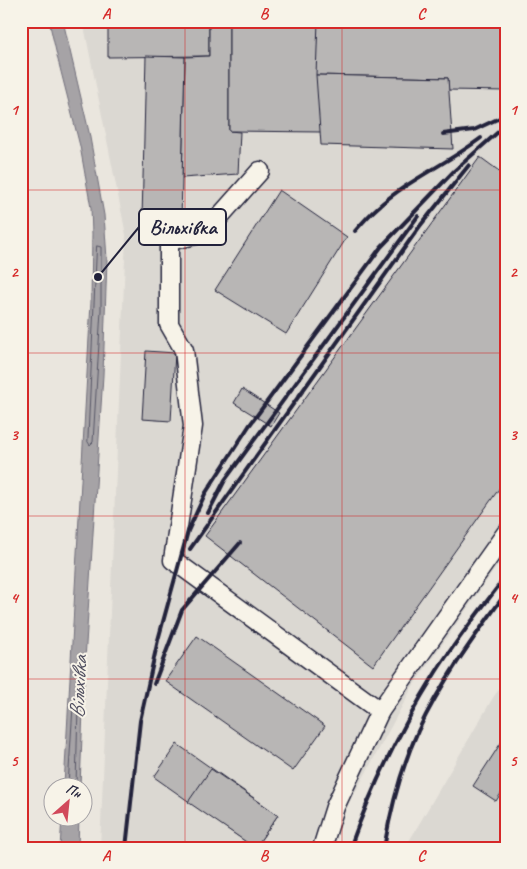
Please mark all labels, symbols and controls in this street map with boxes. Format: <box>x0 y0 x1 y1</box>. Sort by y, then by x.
text: A <box>102 4 112 24</box>
text: B <box>260 4 270 24</box>
text: C <box>417 4 427 24</box>
text: 1 <box>10 100 19 120</box>
text: 1 <box>509 100 518 120</box>
callout: Вільхівка <box>139 209 226 245</box>
text: Вільхівка <box>149 214 218 240</box>
text: 2 <box>10 262 19 282</box>
text: 2 <box>509 262 518 282</box>
text: 3 <box>10 425 19 445</box>
text: 3 <box>509 425 518 445</box>
text: 4 <box>10 588 19 608</box>
text: 4 <box>509 588 518 608</box>
water label: Вільхівка <box>63 653 93 719</box>
text: 5 <box>11 751 20 771</box>
text: 5 <box>510 751 519 771</box>
north arrow <box>42 776 92 826</box>
text: Пн <box>63 780 85 802</box>
text: A <box>102 846 112 866</box>
text: B <box>260 846 270 866</box>
text: C <box>417 846 427 866</box>

